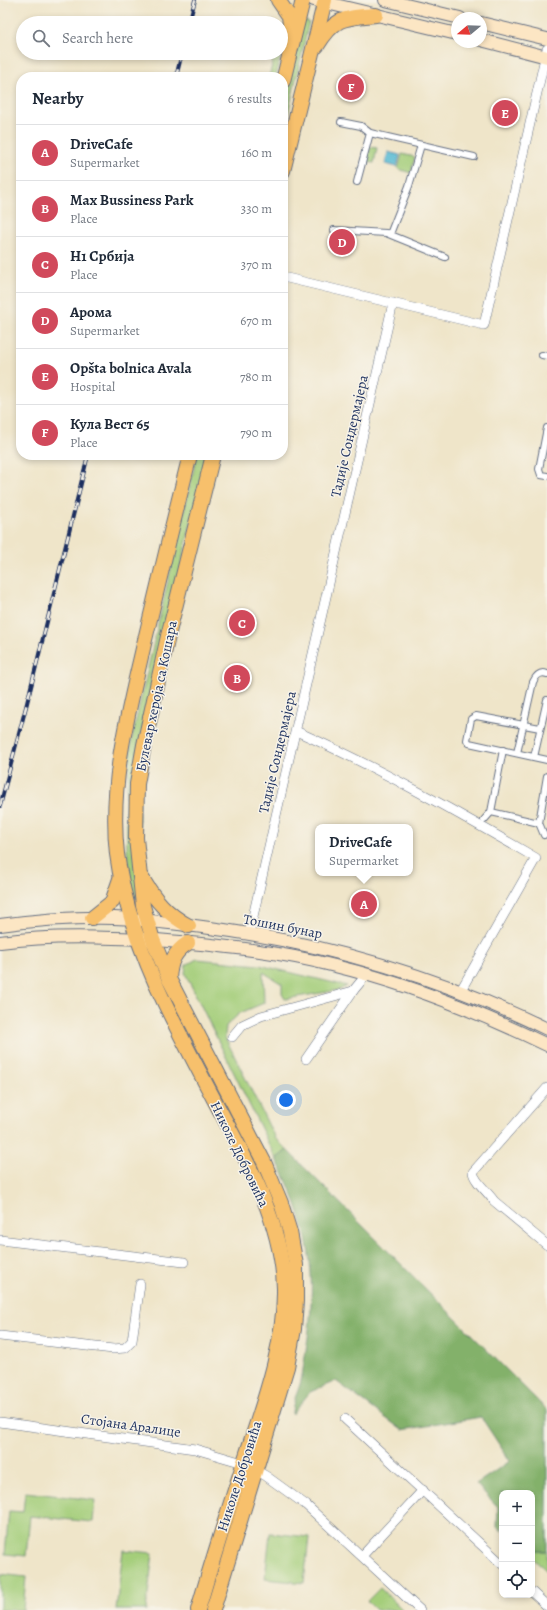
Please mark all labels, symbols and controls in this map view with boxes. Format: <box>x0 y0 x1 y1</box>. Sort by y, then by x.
north arrow <box>451 12 487 48</box>
search box <box>16 16 288 60</box>
icon: search <box>30 27 52 49</box>
text: Search here <box>62 28 133 48</box>
pin: F <box>338 72 364 102</box>
text: Nearby <box>32 87 83 110</box>
text: 6 results <box>228 90 272 107</box>
pin: E <box>492 98 518 128</box>
text: DriveCafe <box>70 134 133 154</box>
text: A <box>41 144 49 161</box>
text: 160 m <box>241 144 272 161</box>
text: Supermarket <box>70 154 140 171</box>
text: Max Bussiness Park <box>70 190 194 210</box>
text: B <box>41 200 49 217</box>
text: 330 m <box>241 200 272 217</box>
text: Place <box>70 210 98 227</box>
pin: D <box>329 227 355 257</box>
text: Н1 Србија <box>70 246 134 266</box>
text: C <box>41 256 49 273</box>
text: 370 m <box>241 256 272 273</box>
text: Place <box>70 266 98 283</box>
text: Арома <box>70 302 112 322</box>
text: D <box>40 312 50 329</box>
text: 670 m <box>240 312 272 329</box>
text: Supermarket <box>70 322 140 339</box>
text: Opšta bolnica Avala <box>70 358 192 378</box>
text: E <box>41 368 49 385</box>
text: 780 m <box>240 368 272 385</box>
street label: Тадије Сондермајера <box>326 373 373 499</box>
text: Hospital <box>70 378 115 395</box>
text: Кула Вест 65 <box>70 414 150 434</box>
text: F <box>42 424 48 441</box>
text: 790 m <box>240 424 272 441</box>
text: Place <box>70 434 98 451</box>
pin: C <box>229 608 255 638</box>
street label: Булевар хероја са Кошара <box>131 618 182 773</box>
pin: B <box>224 663 250 693</box>
street label: Тадије Сондермајера <box>254 689 301 815</box>
popup <box>315 824 413 876</box>
text: DriveCafe <box>329 832 392 852</box>
text: Supermarket <box>329 852 399 869</box>
pin: A <box>351 889 377 919</box>
street label: Тошин бунар <box>242 910 324 943</box>
your location <box>276 1090 296 1110</box>
street label: Николе Добровића <box>206 1098 274 1211</box>
street label: Стојана Аралице <box>80 1409 182 1442</box>
street label: Николе Добровића <box>213 1418 267 1534</box>
map controls <box>499 1490 535 1598</box>
button: + <box>499 1490 535 1526</box>
button: − <box>499 1526 535 1562</box>
button: locate <box>499 1562 535 1598</box>

